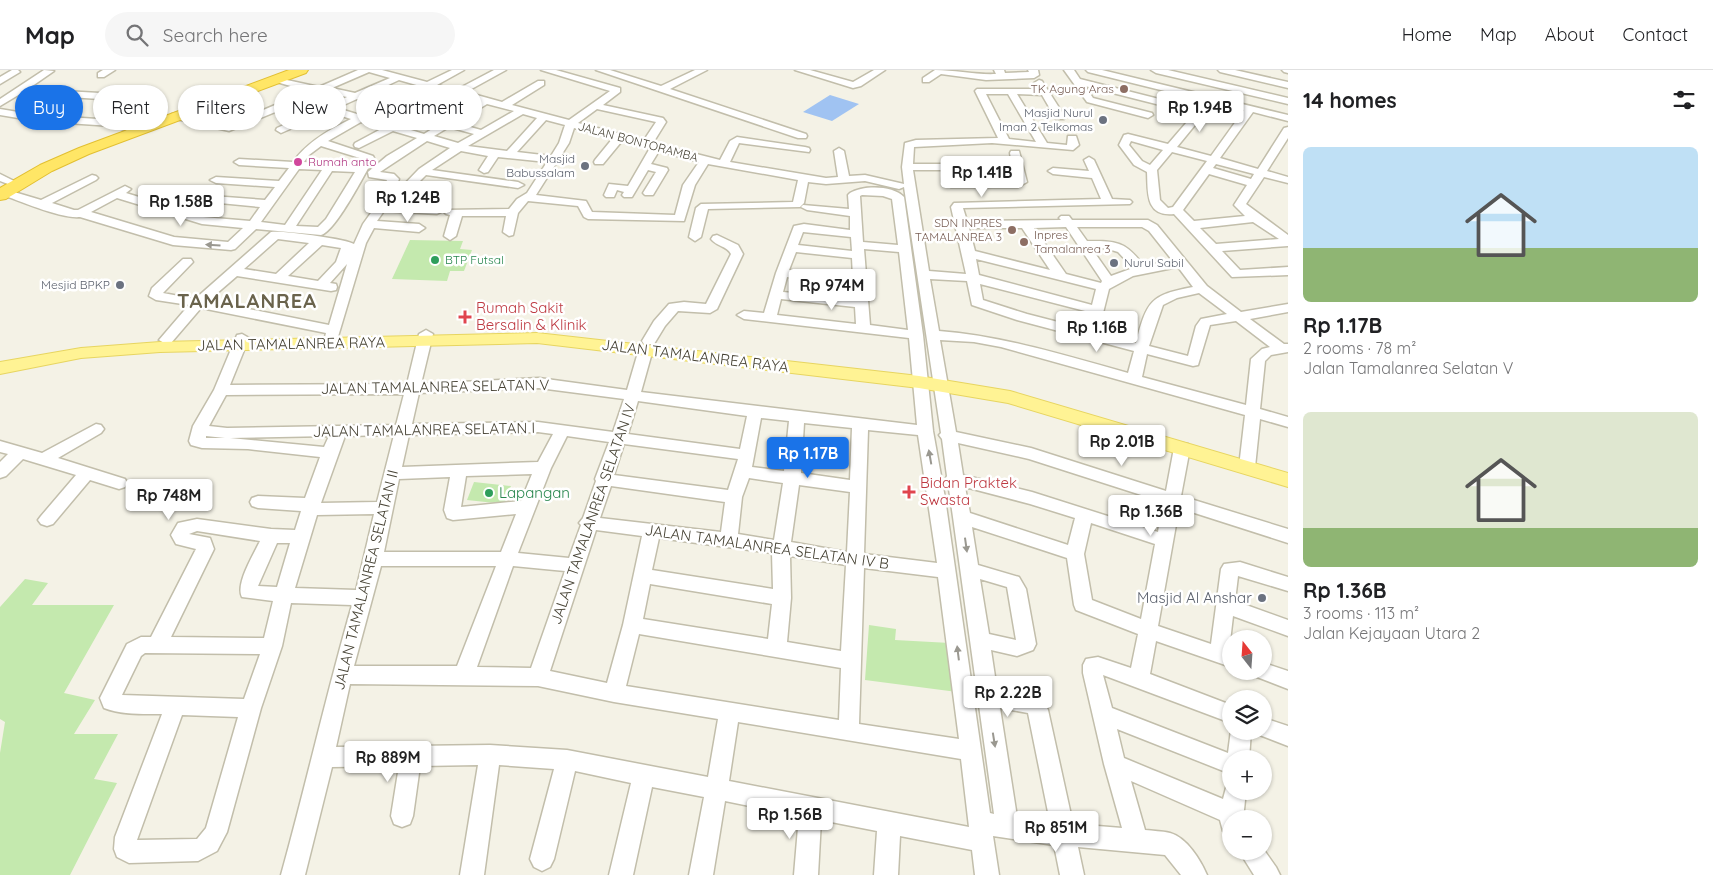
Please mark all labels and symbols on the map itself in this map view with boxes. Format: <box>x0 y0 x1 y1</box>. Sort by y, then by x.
place label: TK Agung Aras <box>1031 81 1114 96</box>
marker: TK Agung Aras <box>1118 83 1130 95</box>
pin: Rp 1.94B <box>1148 90 1252 133</box>
place label: Masjid Nurul Iman 2 Telkomas <box>999 105 1093 134</box>
marker: Masjid Nurul Iman 2 Telkomas <box>1097 114 1109 126</box>
street label: JALAN BONTORAMBA <box>576 118 700 165</box>
place label: Masjid Babussalam <box>506 151 575 180</box>
place label: Rumah anto <box>308 154 377 169</box>
marker: Rumah anto <box>292 156 304 168</box>
pin: Rp 1.41B <box>930 156 1034 198</box>
marker: Masjid Babussalam <box>579 160 591 172</box>
pin: Rp 1.24B <box>356 180 460 223</box>
pin: Rp 1.58B <box>129 184 233 227</box>
place label: SDN INPRES TAMALANREA 3 <box>915 215 1002 244</box>
marker: SDN INPRES TAMALANREA 3 <box>1006 224 1018 236</box>
place label: Inpres Tamalanrea 3 <box>1034 227 1111 256</box>
marker: Inpres Tamalanrea 3 <box>1018 236 1030 248</box>
one-way arrow <box>205 241 221 249</box>
place label: BTP Futsal <box>445 252 504 267</box>
marker: BTP Futsal <box>429 254 441 266</box>
place label: Nurul Sabil <box>1124 255 1184 270</box>
marker: Nurul Sabil <box>1108 257 1120 269</box>
pin: Rp 974M <box>786 268 878 311</box>
place label: Mesjid BPKP <box>41 277 110 292</box>
marker: Mesjid BPKP <box>114 279 126 291</box>
district label: TAMALANREA <box>177 288 317 313</box>
place label: Rumah Sakit Bersalin & Klinik <box>476 298 587 334</box>
marker: Rumah Sakit Bersalin & Klinik <box>458 310 472 324</box>
pin: Rp 1.16B <box>1045 310 1149 353</box>
street label: JALAN TAMALANREA RAYA <box>197 332 386 355</box>
street label: JALAN TAMALANREA RAYA <box>600 335 790 376</box>
street label: JALAN TAMALANREA SELATAN V <box>320 375 550 398</box>
street label: JALAN TAMALANREA SELATAN IV <box>546 401 639 627</box>
street label: JALAN TAMALANREA SELATAN I <box>313 418 535 441</box>
pin: Rp 2.01B <box>1070 424 1174 467</box>
pin: Rp 1.17B <box>756 436 860 479</box>
one-way arrow <box>925 449 933 465</box>
street label: JALAN TAMALANREA SELATAN II <box>329 468 402 692</box>
place label: Bidan Praktek Swasta <box>920 473 1017 509</box>
pin: Rp 748M <box>123 478 215 521</box>
place label: Lapangan <box>499 483 570 502</box>
marker: Bidan Praktek Swasta <box>902 485 916 499</box>
marker: Lapangan <box>483 487 495 499</box>
pin: Rp 1.36B <box>1099 494 1203 537</box>
street label: JALAN TAMALANREA SELATAN IV B <box>644 520 891 573</box>
one-way arrow <box>962 537 970 553</box>
place label: Masjid Al Anshar <box>1137 588 1252 607</box>
marker: Masjid Al Anshar <box>1256 592 1268 604</box>
north arrow <box>1222 630 1272 680</box>
one-way arrow <box>954 645 962 661</box>
pin: Rp 2.22B <box>956 676 1060 718</box>
one-way arrow <box>991 732 999 748</box>
pin: Rp 889M <box>342 740 434 783</box>
pin: Rp 1.56B <box>738 798 842 840</box>
pin: Rp 851M <box>1010 810 1102 853</box>

